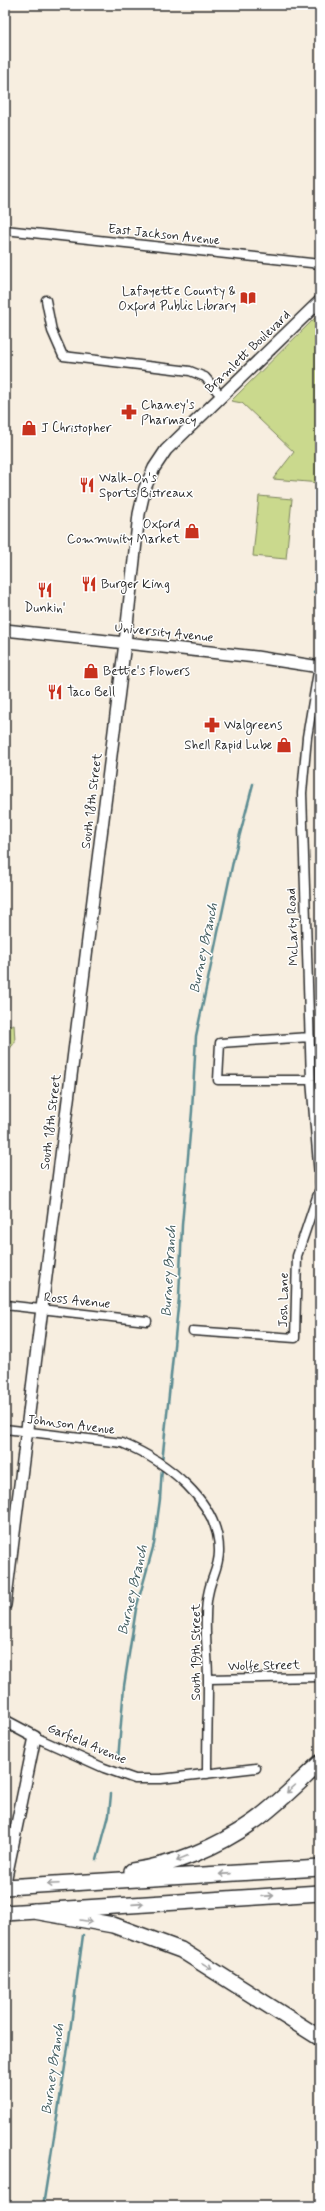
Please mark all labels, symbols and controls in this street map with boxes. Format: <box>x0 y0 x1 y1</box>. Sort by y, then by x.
street label: East Jackson Avenue <box>107 221 221 249</box>
place label: Lafayette County & Oxford Public Library <box>118 283 236 317</box>
library icon: Lafayette County & Oxford Public Library <box>239 289 257 307</box>
street label: Bramlett Boulevard <box>202 307 294 397</box>
place label: Chaney's Pharmacy <box>141 397 197 429</box>
pharmacy icon: Chaney's Pharmacy <box>120 403 138 421</box>
shop icon: J Christopher <box>20 419 38 437</box>
place label: J Christopher <box>41 420 113 437</box>
place label: Walk-On's Sports Bistreaux <box>99 470 194 502</box>
restaurant icon: Walk-On's Sports Bistreaux <box>78 476 96 494</box>
place label: Oxford Community Market <box>67 516 180 548</box>
shop icon: Oxford Community Market <box>183 522 201 540</box>
restaurant icon: Burger King <box>80 575 98 593</box>
place label: Burger King <box>101 576 170 594</box>
restaurant icon: Dunkin' <box>36 581 54 599</box>
place label: Dunkin' <box>24 600 66 617</box>
street label: University Avenue <box>114 619 214 647</box>
shop icon: Bette's Flowers <box>82 662 100 680</box>
place label: Bette's Flowers <box>103 663 190 680</box>
restaurant icon: Taco Bell <box>46 683 64 701</box>
place label: Taco Bell <box>67 684 115 701</box>
pharmacy icon: Walgreens <box>203 716 221 734</box>
place label: Walgreens <box>224 717 282 735</box>
shop icon: Shell Rapid Lube <box>275 736 293 754</box>
place label: Shell Rapid Lube <box>184 737 272 754</box>
street label: South 18th Street <box>78 752 106 850</box>
street label: McLarty Road <box>283 888 303 966</box>
water label: Burney Branch <box>186 901 222 995</box>
street label: South 18th Street <box>37 1073 65 1171</box>
water label: Burney Branch <box>158 1224 180 1317</box>
street label: Josh Lane <box>275 1272 293 1328</box>
street label: Ross Avenue <box>43 1289 111 1313</box>
street label: Johnson Avenue <box>26 1411 116 1439</box>
water label: Burney Branch <box>114 1543 152 1637</box>
street label: South 19th Street <box>188 1603 205 1701</box>
street label: Wolfe Street <box>228 1657 301 1675</box>
street label: Garfield Avenue <box>45 1720 129 1768</box>
one-way arrow <box>286 1785 296 1794</box>
one-way arrow <box>177 1855 189 1862</box>
one-way arrow <box>219 1870 232 1877</box>
one-way arrow <box>47 1881 60 1888</box>
one-way arrow <box>261 1893 274 1900</box>
one-way arrow <box>131 1901 144 1908</box>
one-way arrow <box>79 1917 92 1925</box>
one-way arrow <box>201 1963 213 1971</box>
water label: Burney Branch <box>38 2022 68 2116</box>

